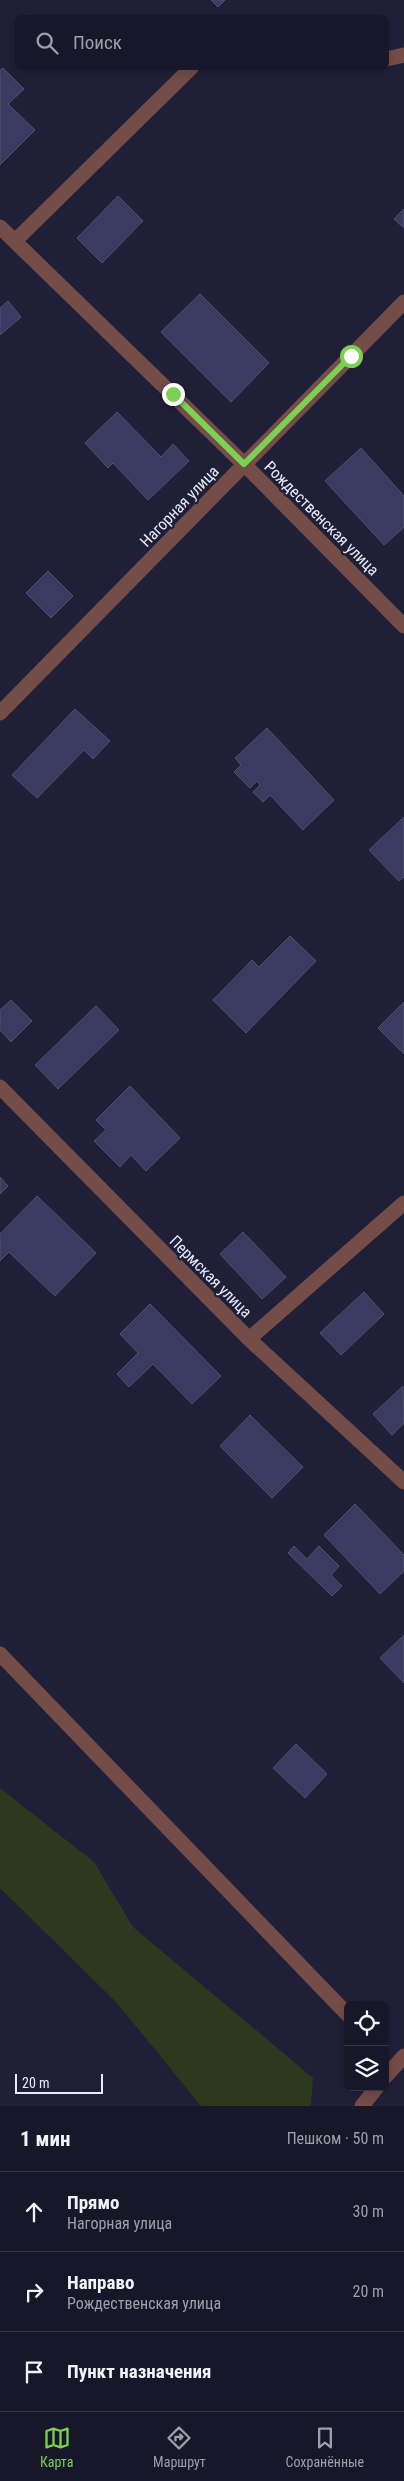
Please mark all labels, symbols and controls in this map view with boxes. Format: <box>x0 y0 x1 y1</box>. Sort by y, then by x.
search box <box>15 15 389 70</box>
icon: search <box>33 29 61 57</box>
text: Поиск <box>73 31 122 54</box>
route start <box>340 345 363 368</box>
route end <box>162 383 185 406</box>
street label: Рождественская улица <box>260 457 383 580</box>
street label: Нагорная улица <box>136 462 223 551</box>
street label: Пермская улица <box>166 1231 256 1321</box>
map controls <box>344 2001 389 2091</box>
button: locate <box>344 2001 389 2046</box>
button: layers <box>344 2046 389 2091</box>
scale bar <box>15 2071 102 2094</box>
text: 20 m <box>22 2075 50 2091</box>
text: 1 мин <box>20 2127 70 2151</box>
text: Пешком · 50 m <box>287 2129 384 2148</box>
text: Прямо <box>67 2191 120 2214</box>
icon: ahead <box>20 2198 48 2226</box>
text: 30 m <box>352 2202 384 2221</box>
text: Нагорная улица <box>67 2214 172 2233</box>
text: Направо <box>67 2271 134 2294</box>
icon: right <box>20 2278 48 2306</box>
text: 20 m <box>352 2282 384 2301</box>
text: Рождественская улица <box>67 2294 221 2313</box>
icon: arrive <box>20 2358 48 2386</box>
text: Пункт назначения <box>67 2360 211 2383</box>
tab: Карта <box>40 2424 73 2470</box>
tab: Маршрут <box>153 2424 206 2470</box>
tab: Сохранённые <box>286 2424 364 2470</box>

